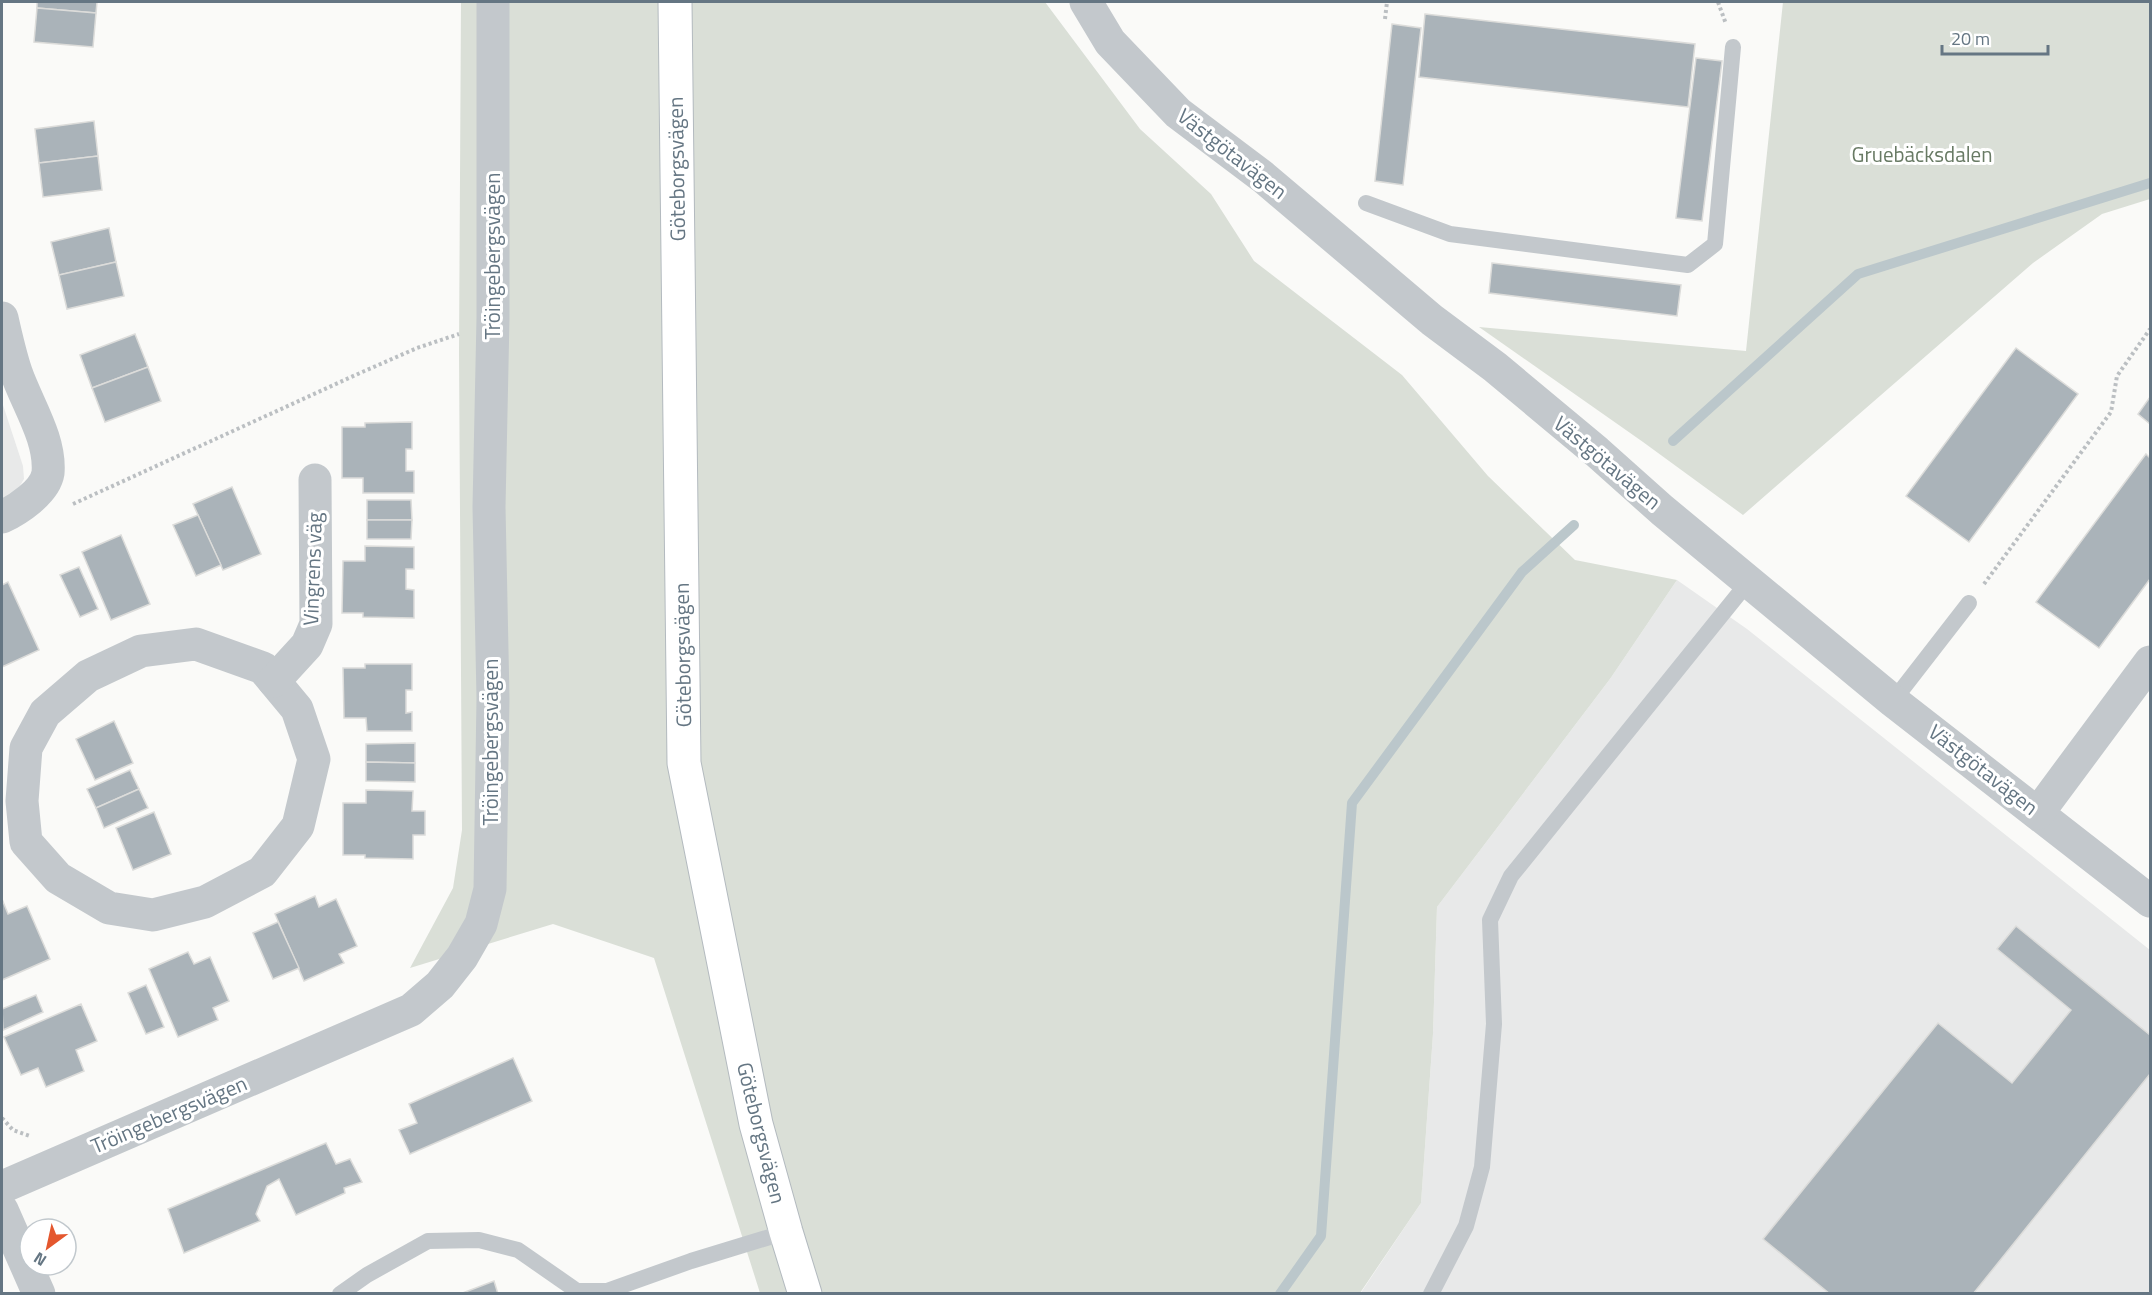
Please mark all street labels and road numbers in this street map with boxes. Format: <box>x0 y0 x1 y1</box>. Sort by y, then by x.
street label: Göteborgsvägen <box>659 96 693 242</box>
street label: Västgötavägen <box>1171 100 1294 206</box>
street label: Tröingebergsvägen <box>476 173 508 339</box>
street label: Västgötavägen <box>1547 408 1668 517</box>
street label: Vingrens väg <box>294 512 330 626</box>
street label: Göteborgsvägen <box>665 582 699 728</box>
street label: Tröingebergsvägen <box>474 659 506 825</box>
street label: Västgötavägen <box>1922 716 2045 822</box>
street label: Göteborgsvägen <box>729 1059 795 1207</box>
street label: Tröingebergsvägen <box>86 1067 252 1161</box>

